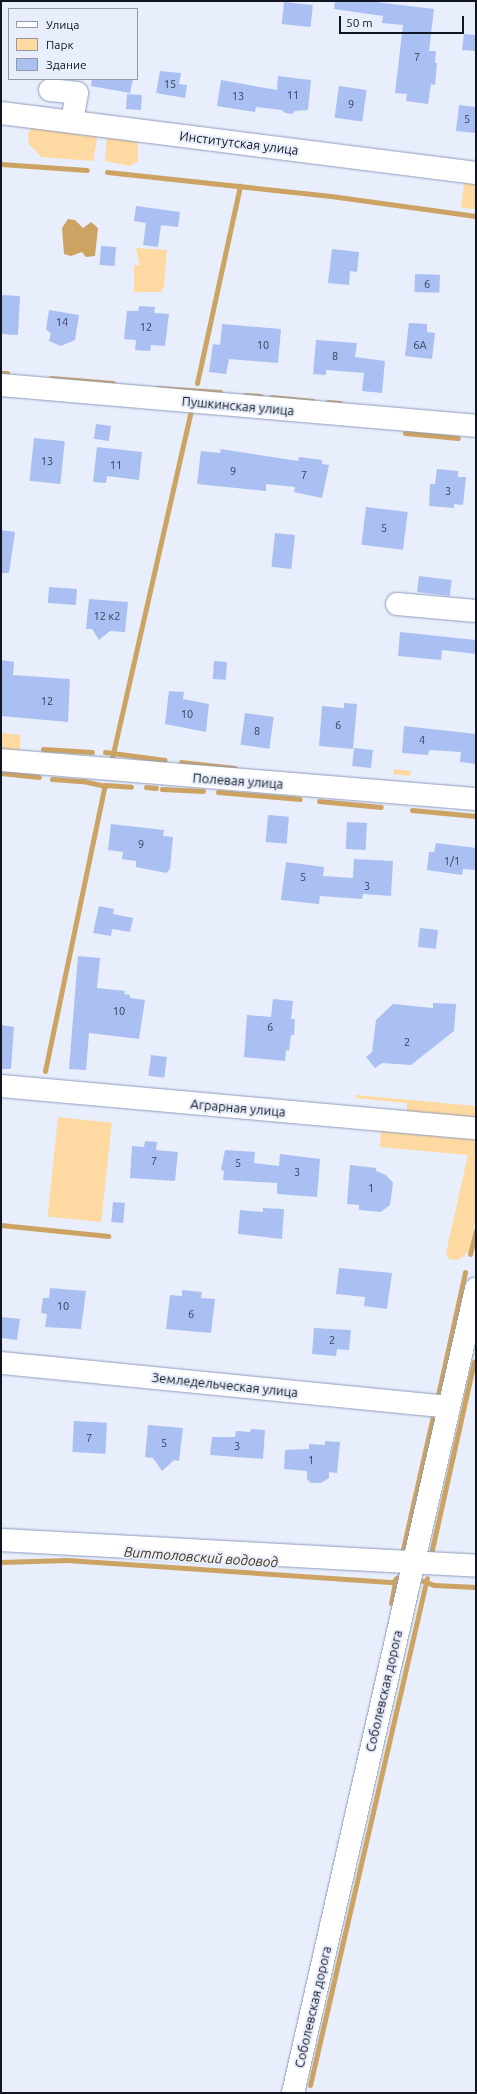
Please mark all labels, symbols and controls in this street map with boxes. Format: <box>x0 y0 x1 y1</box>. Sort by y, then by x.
legend <box>8 8 138 80</box>
scale bar <box>341 8 466 34</box>
text: 50 m <box>346 16 373 29</box>
text: Улица <box>46 18 79 31</box>
text: Парк <box>46 38 74 51</box>
house number: 7 <box>414 50 420 64</box>
text: Здание <box>46 58 87 71</box>
house number: 15 <box>164 77 176 91</box>
house number: 11 <box>287 88 299 102</box>
house number: 13 <box>232 89 244 103</box>
house number: 9 <box>348 97 354 111</box>
house number: 5 <box>464 112 470 126</box>
street label: Институтская улица <box>179 128 299 158</box>
house number: 6 <box>424 277 430 291</box>
house number: 14 <box>56 315 68 329</box>
house number: 12 <box>140 320 152 334</box>
house number: 10 <box>257 338 269 352</box>
house number: 6А <box>413 338 427 352</box>
house number: 8 <box>332 349 338 363</box>
street label: Пушкинская улица <box>181 393 295 419</box>
house number: 13 <box>41 454 53 468</box>
house number: 11 <box>110 458 122 472</box>
house number: 9 <box>230 464 236 478</box>
house number: 7 <box>301 468 307 482</box>
house number: 3 <box>445 484 451 498</box>
house number: 5 <box>381 521 387 535</box>
house number: 12 к2 <box>94 609 120 623</box>
house number: 12 <box>41 694 53 708</box>
house number: 10 <box>181 707 193 721</box>
house number: 6 <box>335 718 341 732</box>
house number: 8 <box>254 724 260 738</box>
house number: 4 <box>419 733 425 747</box>
street label: Полевая улица <box>192 770 284 792</box>
house number: 9 <box>138 837 144 851</box>
house number: 1/1 <box>444 854 460 868</box>
house number: 5 <box>300 870 306 884</box>
house number: 3 <box>364 879 370 893</box>
house number: 10 <box>113 1004 125 1018</box>
house number: 6 <box>267 1020 273 1034</box>
house number: 2 <box>404 1035 410 1049</box>
street label: Аграрная улица <box>190 1096 286 1120</box>
house number: 7 <box>151 1154 157 1168</box>
house number: 5 <box>235 1156 241 1170</box>
house number: 3 <box>294 1165 300 1179</box>
house number: 1 <box>368 1181 374 1195</box>
house number: 10 <box>57 1299 69 1313</box>
house number: 6 <box>188 1307 194 1321</box>
house number: 2 <box>329 1333 335 1347</box>
street label: Земледельческая улица <box>151 1370 299 1400</box>
house number: 7 <box>86 1431 92 1445</box>
house number: 5 <box>161 1436 167 1450</box>
house number: 3 <box>234 1439 240 1453</box>
house number: 1 <box>308 1453 314 1467</box>
water label: Виттоловский водовод <box>123 1543 279 1571</box>
street label: Соболевская дорога <box>362 1629 406 1753</box>
street label: Соболевская дорога <box>291 1945 335 2069</box>

